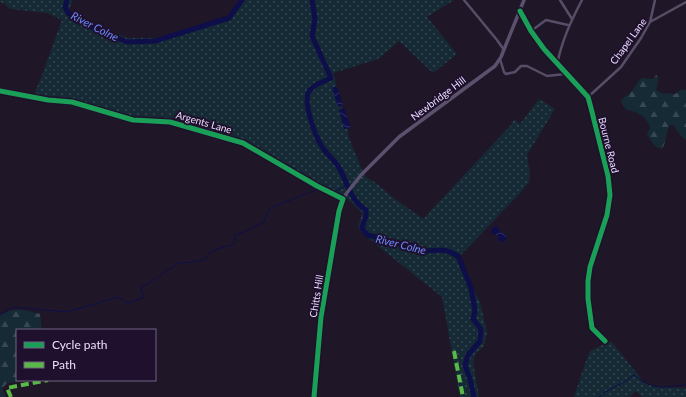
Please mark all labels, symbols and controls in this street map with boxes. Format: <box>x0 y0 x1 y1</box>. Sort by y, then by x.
water label: River Colne <box>69 9 121 43</box>
street label: Chapel Lane <box>607 16 649 66</box>
street label: Newbridge Hill <box>408 74 468 122</box>
street label: Argents Lane <box>175 108 233 136</box>
street label: Bourne Road <box>596 116 622 174</box>
water label: River Colne <box>374 231 428 257</box>
street label: Chitts Hill <box>307 274 325 318</box>
legend <box>16 329 156 381</box>
text: Cycle path <box>52 337 107 352</box>
text: Path <box>52 357 76 372</box>

